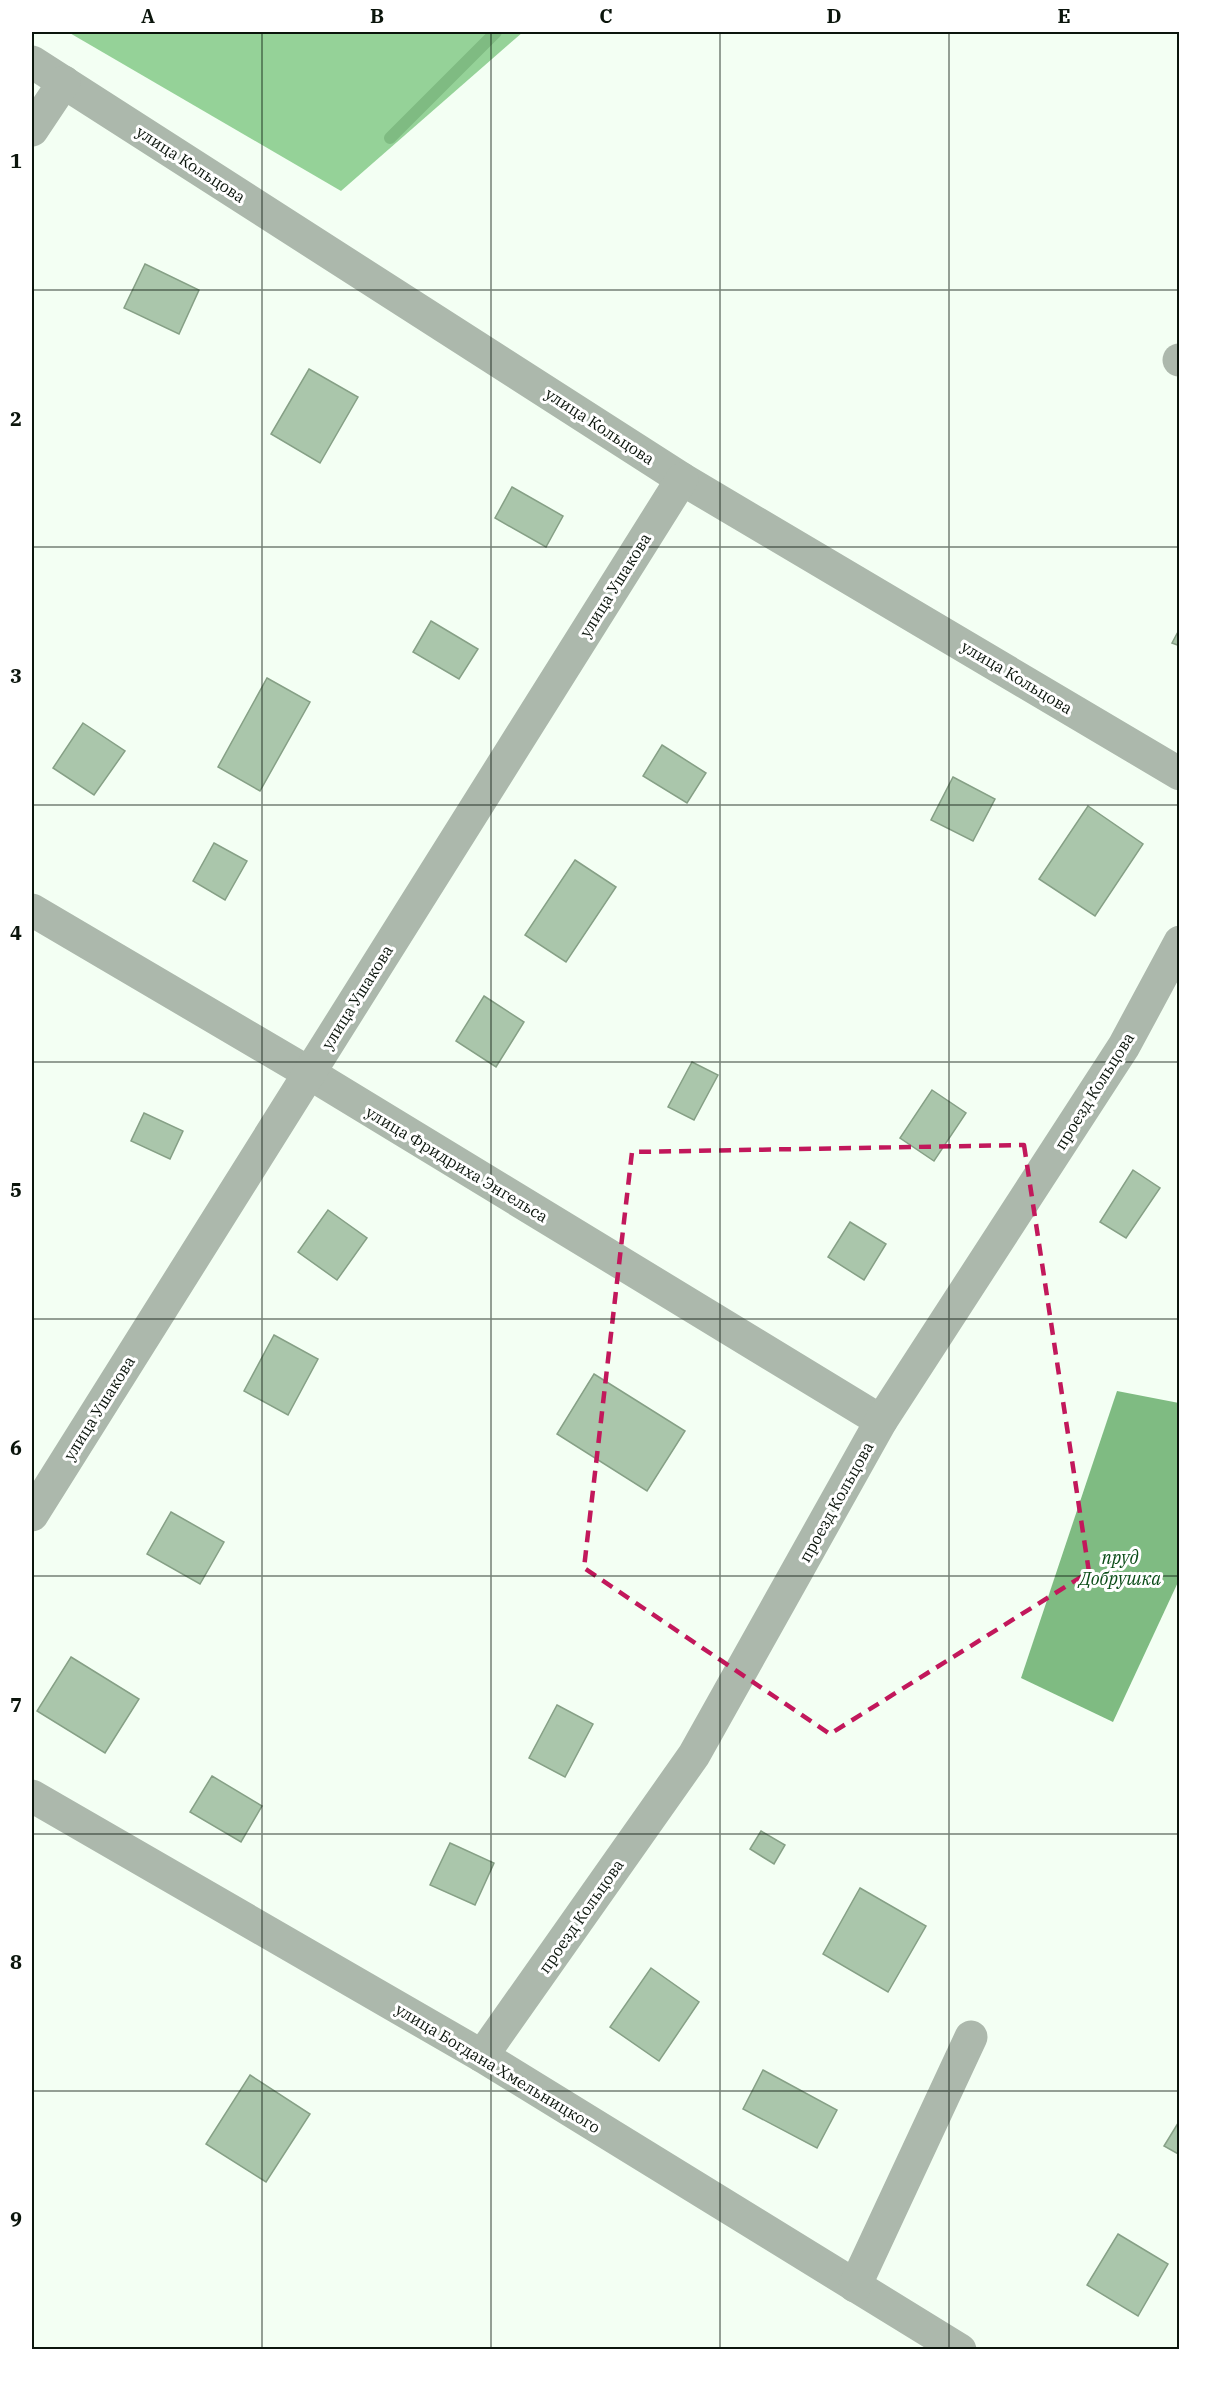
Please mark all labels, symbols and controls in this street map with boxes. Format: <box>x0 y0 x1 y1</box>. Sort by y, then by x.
text: A <box>141 2 155 29</box>
text: B <box>370 2 384 29</box>
text: C <box>599 2 613 29</box>
text: D <box>826 2 842 29</box>
text: E <box>1057 2 1071 29</box>
street label: улица Кольцова <box>133 121 250 207</box>
text: 1 <box>10 147 22 174</box>
street label: улица Кольцова <box>542 383 659 469</box>
text: 2 <box>10 405 22 432</box>
street label: улица Ушакова <box>575 529 655 641</box>
street label: улица Кольцова <box>958 636 1076 718</box>
text: 3 <box>10 662 22 689</box>
text: 4 <box>10 919 22 946</box>
street label: улица Ушакова <box>317 941 397 1053</box>
street label: проезд Кольцова <box>1050 1028 1138 1153</box>
street label: улица Фридриха Энгельса <box>362 1102 552 1227</box>
text: 5 <box>10 1176 22 1203</box>
street label: улица Ушакова <box>59 1352 139 1464</box>
text: 6 <box>10 1434 22 1461</box>
street label: проезд Кольцова <box>795 1438 878 1566</box>
water label: пруд Добрушка <box>1077 1546 1161 1590</box>
text: 7 <box>10 1691 22 1718</box>
street label: проезд Кольцова <box>534 1855 628 1977</box>
text: 8 <box>10 1948 22 1975</box>
street label: улица Богдана Хмельницкого <box>392 1999 604 2137</box>
text: 9 <box>10 2205 22 2232</box>

